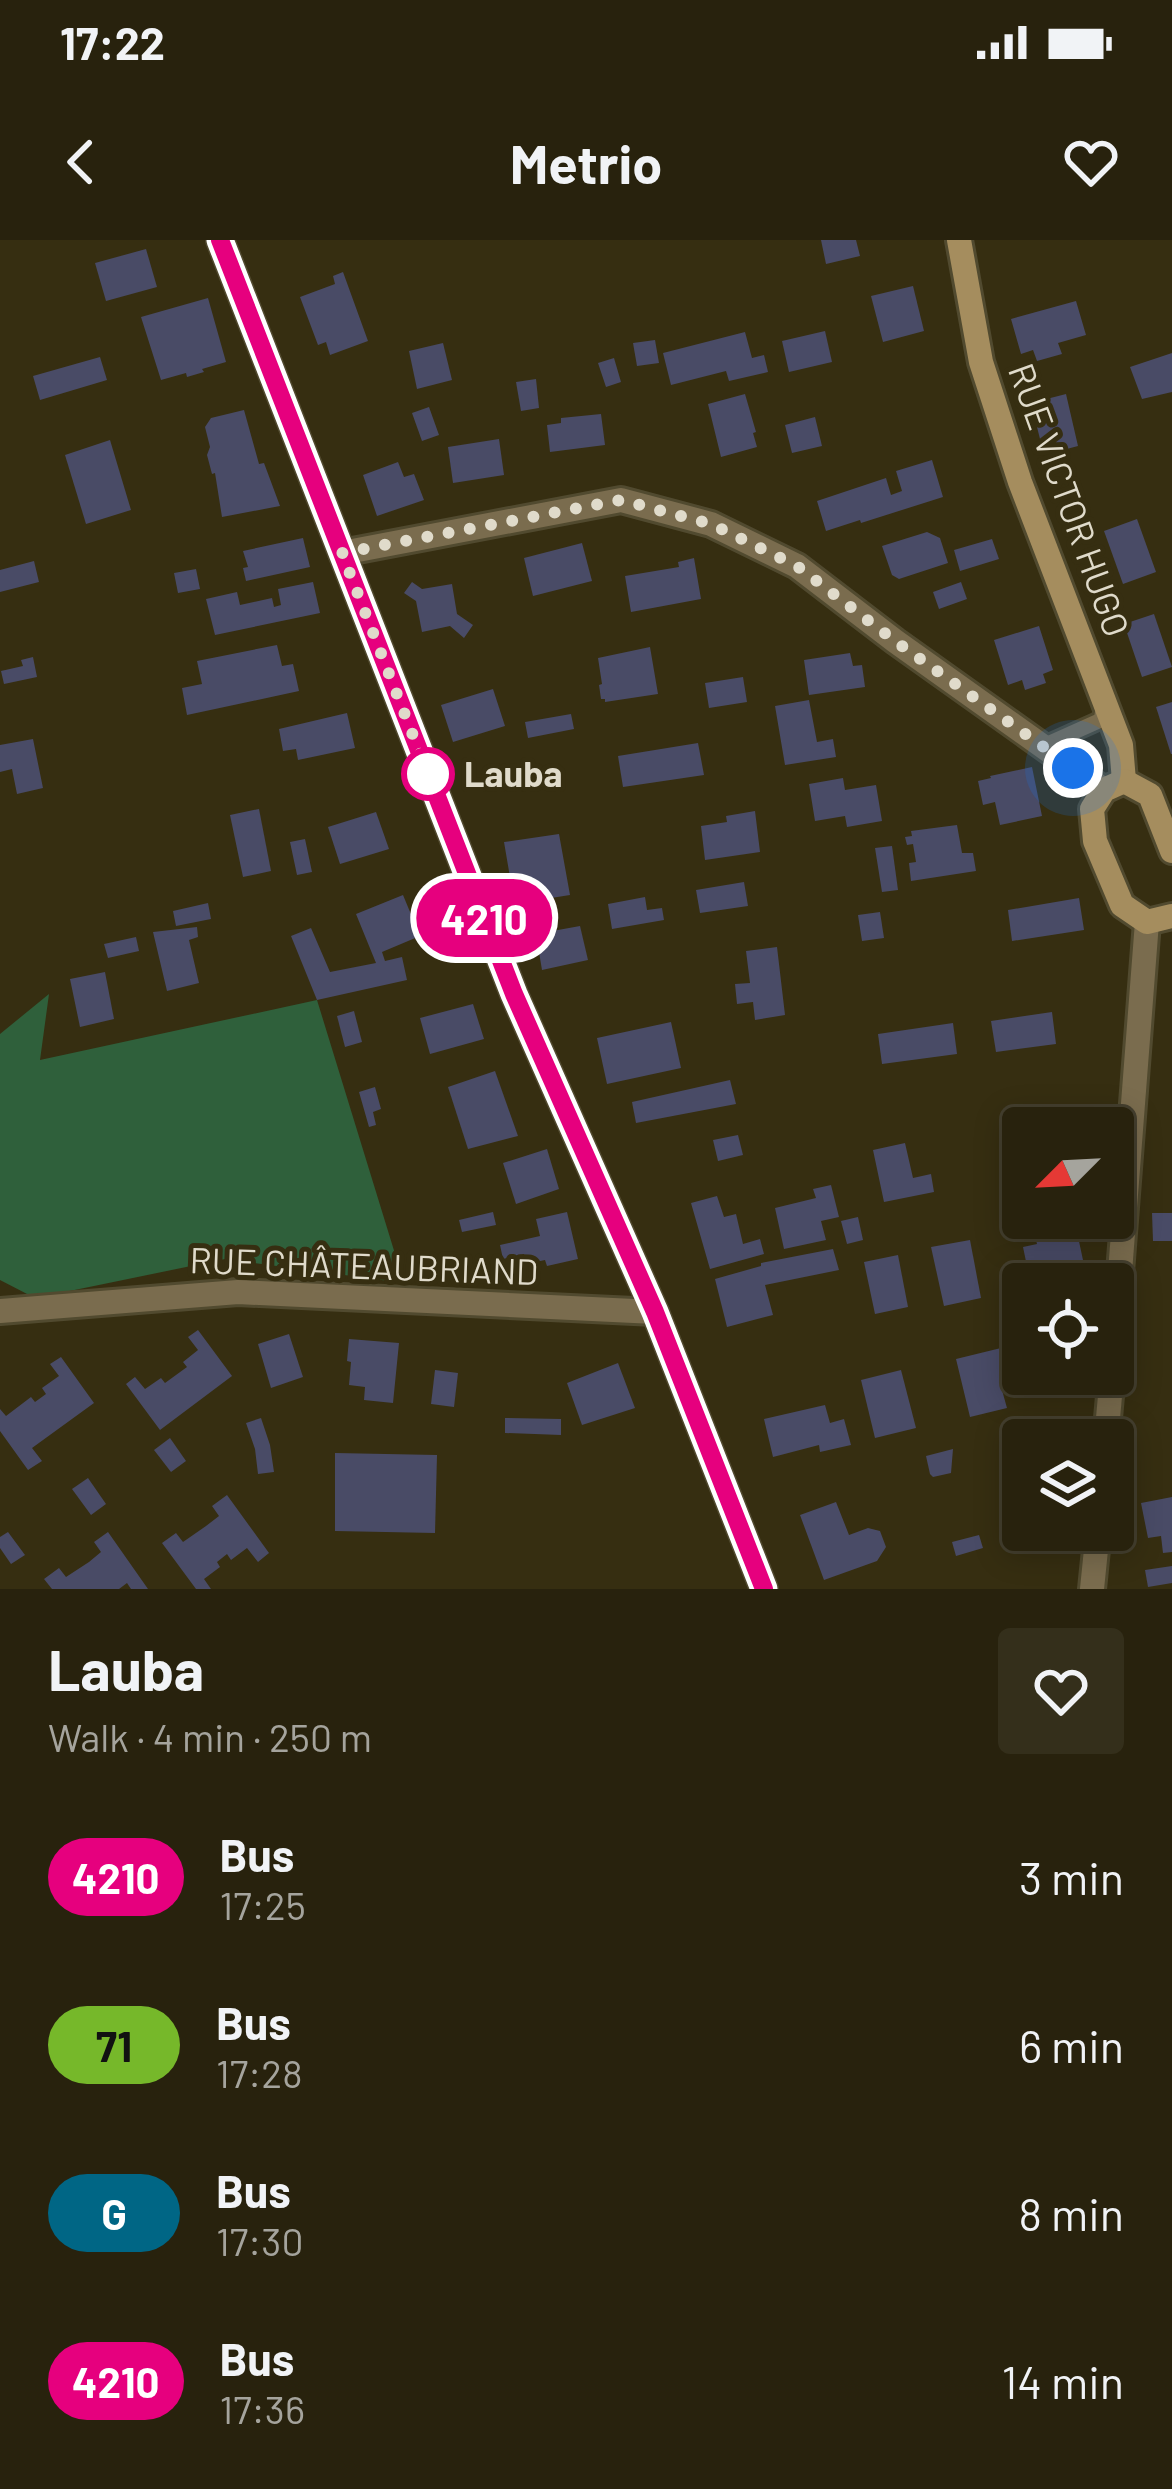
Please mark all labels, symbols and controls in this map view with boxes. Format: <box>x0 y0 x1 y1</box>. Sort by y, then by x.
text: 17:22 <box>60 15 165 69</box>
icon: back <box>48 129 114 195</box>
icon: heart <box>1058 129 1124 195</box>
text: Metrio <box>510 130 662 195</box>
street label: RUE VICTOR HUGO <box>1001 357 1140 642</box>
your location <box>1043 738 1103 798</box>
marker: Lauba <box>403 749 453 799</box>
place label: Lauba <box>464 751 563 794</box>
line badge: 4210 <box>400 879 568 957</box>
text: 4210 <box>440 893 528 943</box>
north arrow <box>1002 1107 1134 1239</box>
map controls <box>1002 1107 1134 1551</box>
street label: RUE CHÂTEAUBRIAND <box>189 1237 539 1292</box>
button: locate <box>1002 1263 1134 1395</box>
button: layers <box>1002 1419 1134 1551</box>
button: heart <box>998 1628 1124 1754</box>
text: Lauba <box>48 1634 204 1702</box>
text: Walk · 4 min · 250 m <box>48 1713 372 1760</box>
text: Bus <box>220 1827 294 1881</box>
text: 3 min <box>1019 1850 1124 1904</box>
text: 4210 <box>72 1852 160 1902</box>
text: 17:25 <box>220 1881 306 1928</box>
text: Bus <box>216 1995 291 2049</box>
text: 6 min <box>1019 2018 1124 2072</box>
text: 71 <box>96 2020 132 2070</box>
text: 17:28 <box>216 2049 303 2096</box>
text: Bus <box>216 2163 291 2217</box>
text: 8 min <box>1019 2186 1124 2240</box>
text: G <box>101 2188 127 2238</box>
text: 17:30 <box>216 2217 303 2264</box>
text: Bus <box>220 2331 294 2385</box>
text: 14 min <box>1002 2354 1124 2408</box>
text: 4210 <box>72 2356 160 2406</box>
text: 17:36 <box>220 2385 305 2432</box>

